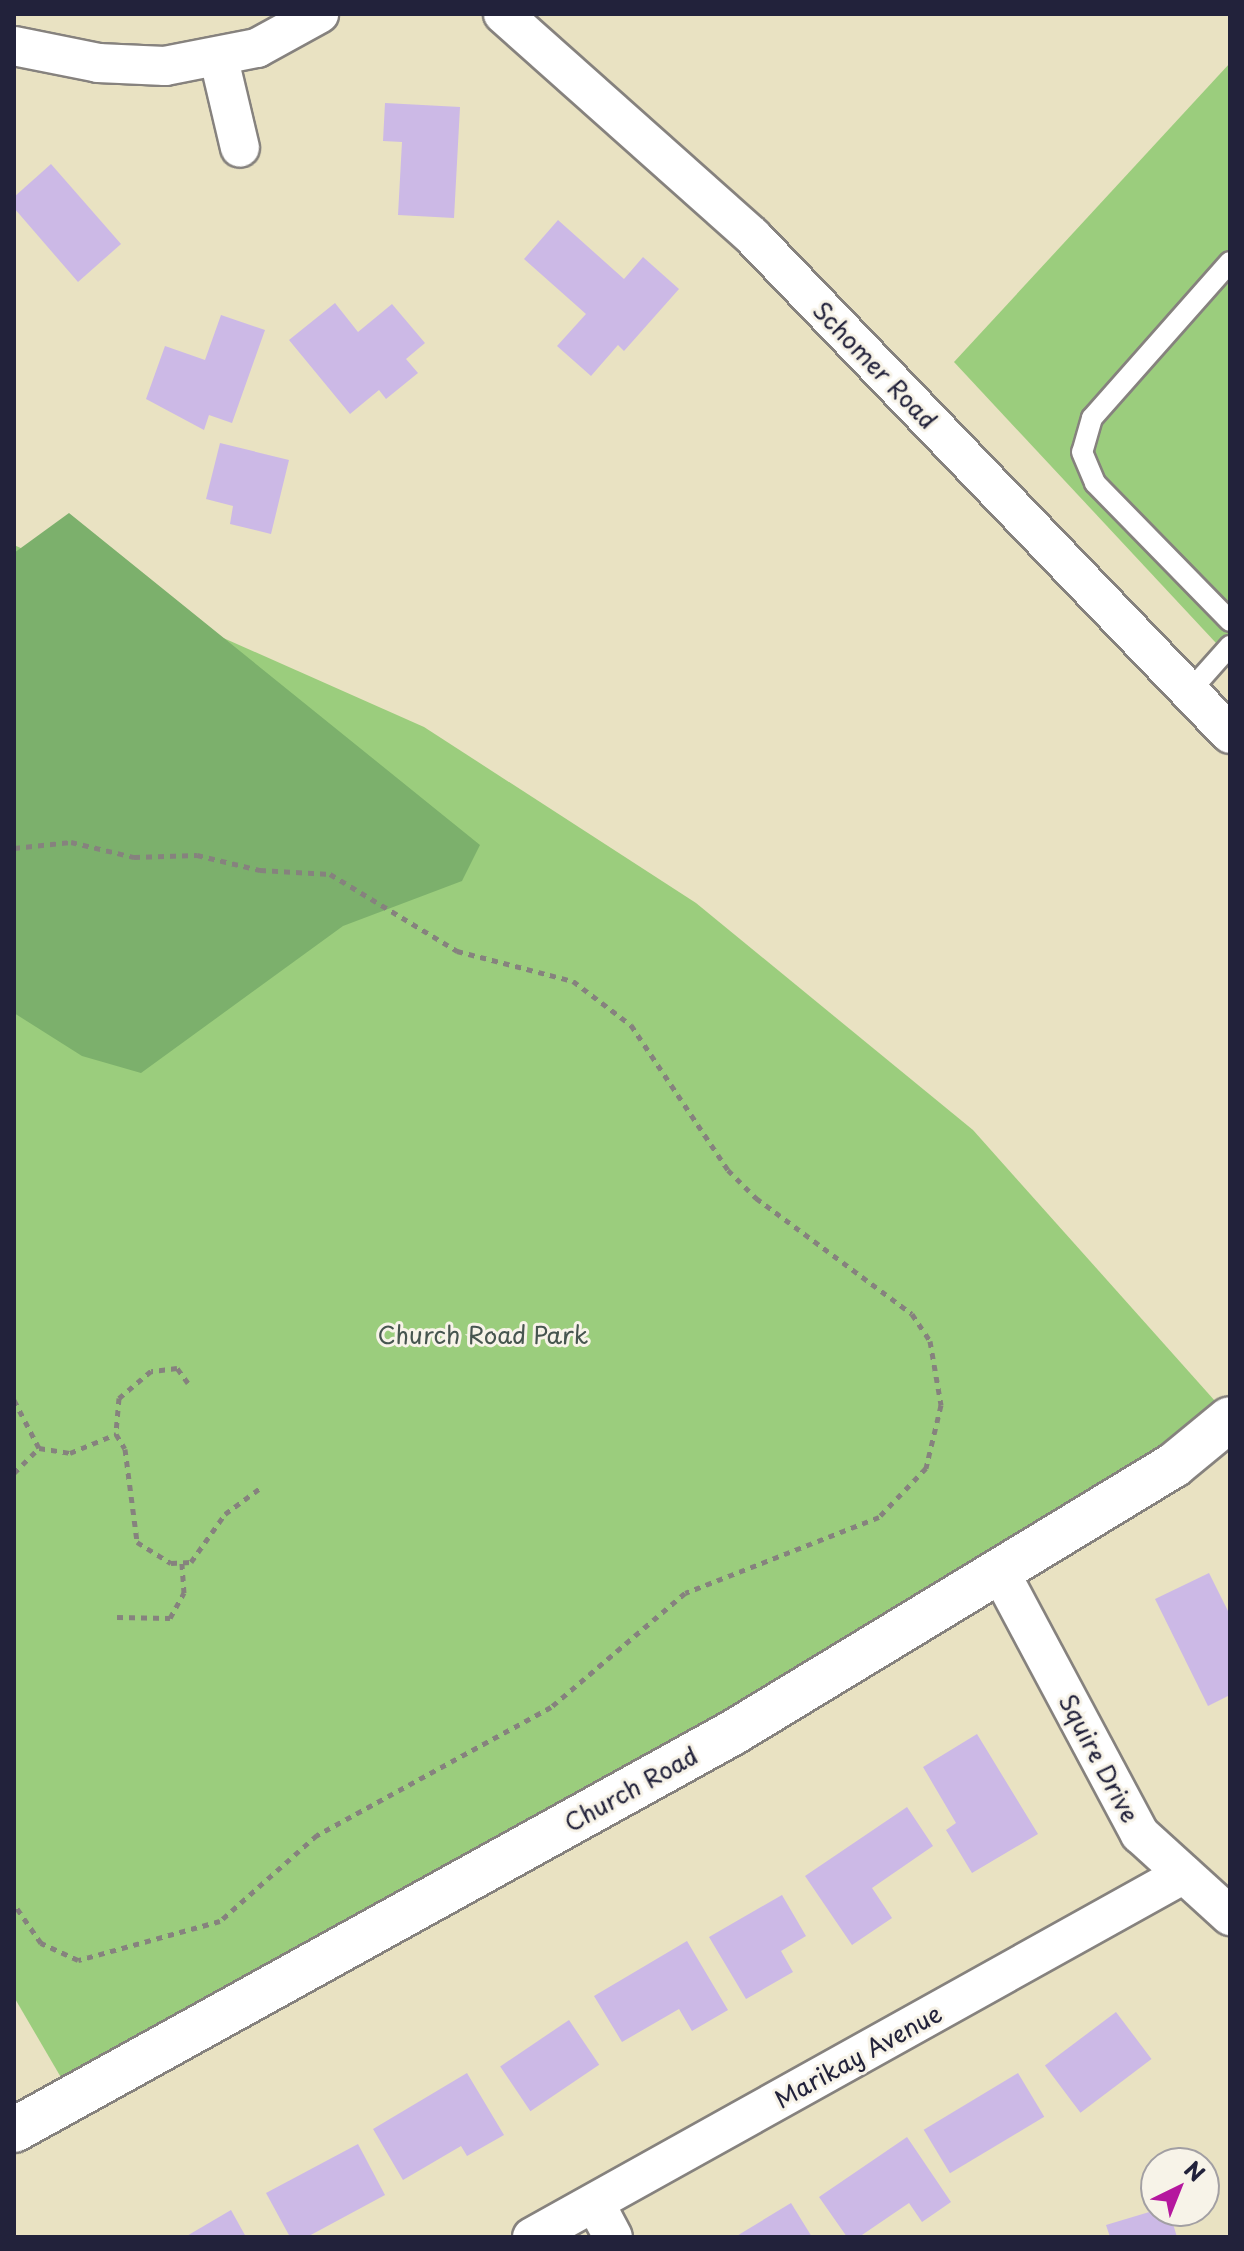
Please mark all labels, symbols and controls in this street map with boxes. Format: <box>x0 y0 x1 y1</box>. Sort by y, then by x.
street label: Schomer Road <box>807 295 943 435</box>
park label: Church Road Park <box>378 1321 588 1349</box>
street label: Squire Drive <box>1053 1688 1145 1828</box>
street label: Church Road <box>559 1740 703 1838</box>
street label: Marikay Avenue <box>769 1998 947 2114</box>
north arrow <box>1140 2147 1220 2227</box>
text: N <box>1178 2153 1213 2189</box>

